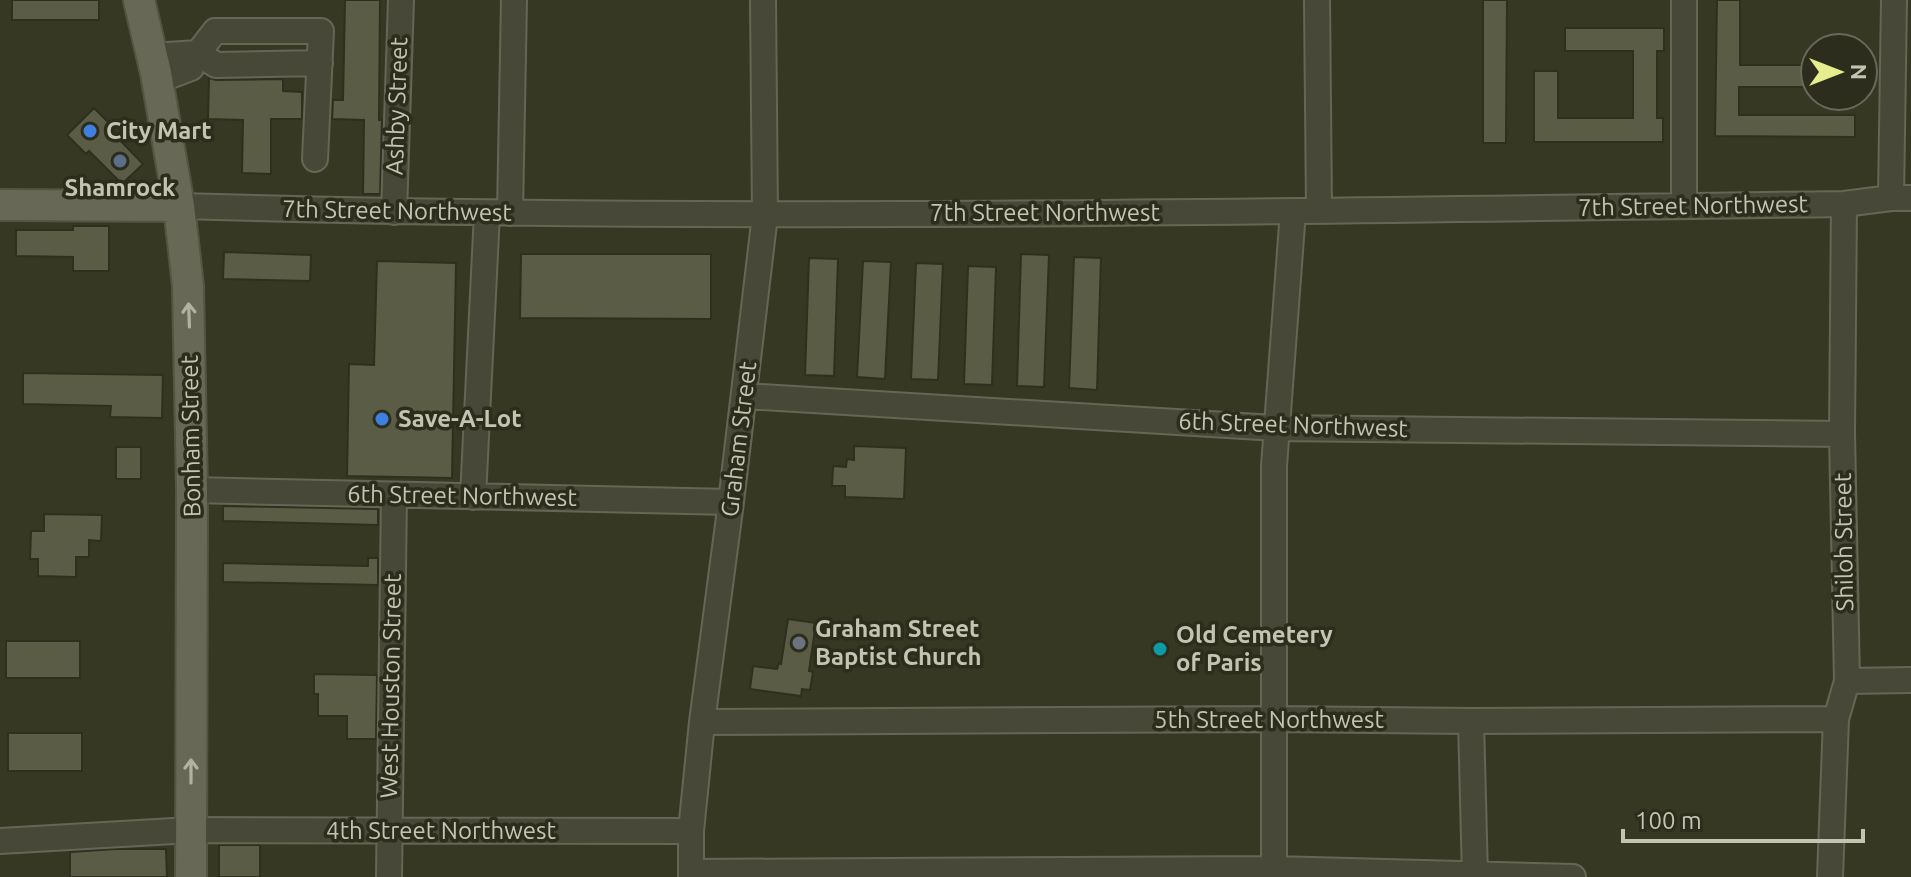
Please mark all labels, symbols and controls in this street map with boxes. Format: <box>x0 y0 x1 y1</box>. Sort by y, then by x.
north arrow <box>1799 32 1879 112</box>
street label: Ashby Street <box>381 36 412 175</box>
text: N <box>1847 64 1872 80</box>
place label: City Mart <box>106 117 212 144</box>
marker: City Mart <box>81 122 99 140</box>
marker: Shamrock <box>111 152 129 170</box>
place label: Shamrock <box>65 174 176 201</box>
street label: 7th Street Northwest <box>1578 190 1809 221</box>
street label: 7th Street Northwest <box>282 195 513 226</box>
street label: 7th Street Northwest <box>930 199 1160 226</box>
one-way arrow <box>181 302 197 329</box>
street label: Bonham Street <box>176 354 205 517</box>
street label: Graham Street <box>716 359 762 518</box>
place label: Save-A-Lot <box>398 405 522 432</box>
street label: 6th Street Northwest <box>1178 407 1409 442</box>
marker: Save-A-Lot <box>373 410 391 428</box>
street label: Shiloh Street <box>1829 472 1858 612</box>
street label: 6th Street Northwest <box>347 480 578 511</box>
street label: West Houston Street <box>375 573 406 799</box>
place label: Graham Street Baptist Church <box>815 615 982 670</box>
place label: Old Cemetery of Paris <box>1176 621 1333 676</box>
marker: Graham Street Baptist Church <box>790 634 808 652</box>
marker: Old Cemetery of Paris <box>1151 640 1169 658</box>
street label: 5th Street Northwest <box>1154 706 1384 733</box>
one-way arrow <box>183 758 199 785</box>
scale bar <box>1623 793 1863 843</box>
text: 100 m <box>1635 807 1702 834</box>
street label: 4th Street Northwest <box>326 817 556 844</box>

